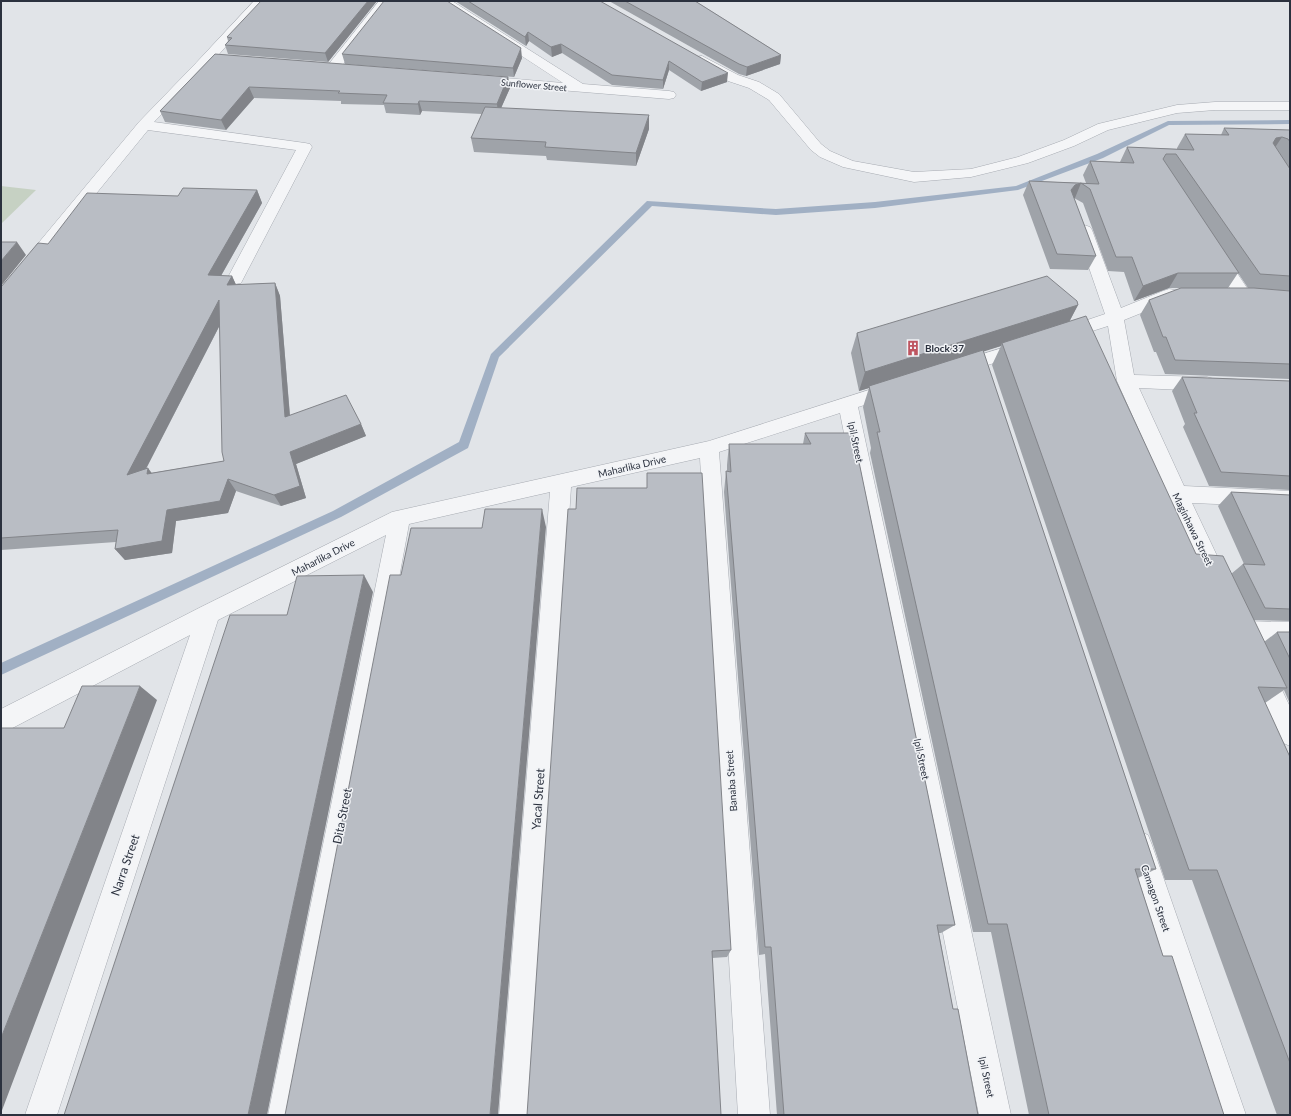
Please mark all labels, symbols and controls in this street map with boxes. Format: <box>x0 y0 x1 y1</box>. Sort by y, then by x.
street label: Sunflower Street <box>501 77 568 93</box>
building icon: Block 37 <box>904 339 922 357</box>
place label: Block 37 <box>925 342 964 354</box>
street label: Ipil Street <box>846 420 866 464</box>
street label: Maharlika Drive <box>597 452 667 480</box>
street label: Maginhawa Street <box>1170 491 1216 568</box>
street label: Maharlika Drive <box>289 536 357 578</box>
street label: Ipil Street <box>912 737 932 781</box>
street label: Banaba Street <box>723 750 739 812</box>
street label: Yacal Street <box>528 767 548 830</box>
street label: Dita Street <box>329 786 355 845</box>
street label: Narra Street <box>107 832 143 898</box>
street label: Camagon Street <box>1139 863 1173 933</box>
street label: Ipil Street <box>977 1055 997 1099</box>

